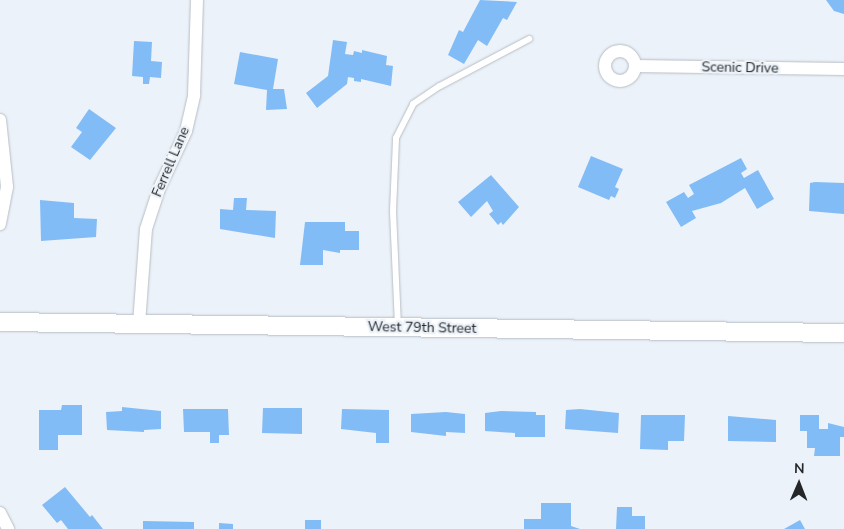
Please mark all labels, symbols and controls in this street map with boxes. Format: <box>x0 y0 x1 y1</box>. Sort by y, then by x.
street label: Scenic Drive <box>701 59 779 77</box>
street label: Ferrell Lane <box>149 124 193 200</box>
street label: West 79th Street <box>368 319 476 337</box>
north arrow <box>774 459 824 509</box>
text: N <box>794 459 805 478</box>

